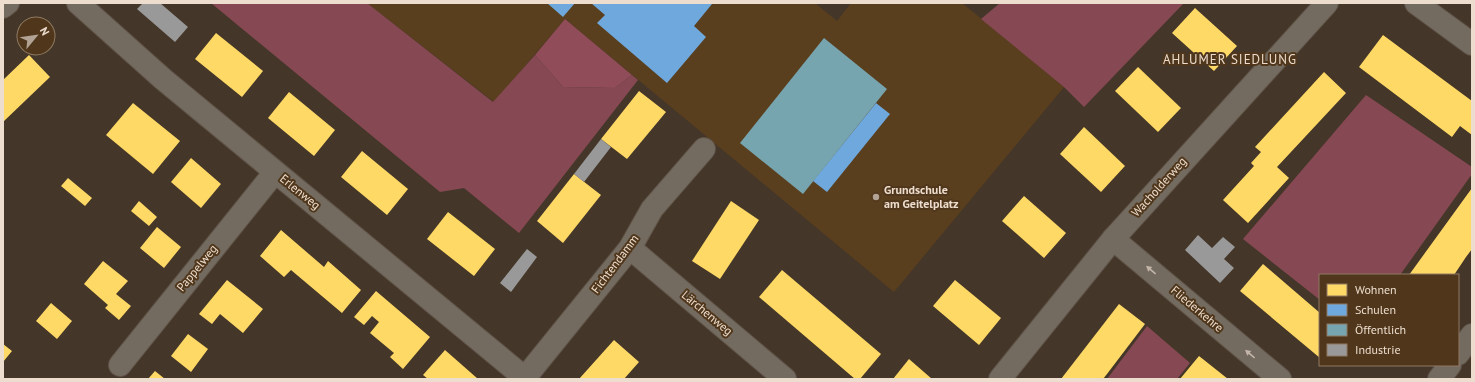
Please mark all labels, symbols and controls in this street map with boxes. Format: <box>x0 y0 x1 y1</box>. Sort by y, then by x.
north arrow <box>16 16 56 56</box>
text: N <box>37 25 53 38</box>
district label: AHLUMER SIEDLUNG <box>1163 51 1297 68</box>
street label: Wacholderweg <box>1128 154 1189 220</box>
street label: Erlenweg <box>277 171 324 212</box>
place label: Grundschule am Geitelplatz <box>884 182 959 211</box>
marker: Grundschule am Geitelplatz <box>871 192 881 202</box>
street label: Fichtendamm <box>588 231 642 296</box>
street label: Pappelweg <box>173 241 220 294</box>
one-way arrow <box>1145 266 1156 275</box>
legend <box>1319 274 1459 366</box>
street label: Fliederkehre <box>1168 282 1227 335</box>
text: Wohnen <box>1355 282 1397 297</box>
street label: Lärchenweg <box>679 287 736 338</box>
text: Schulen <box>1355 302 1396 317</box>
text: Öffentlich <box>1355 322 1406 337</box>
text: Industrie <box>1355 342 1401 357</box>
one-way arrow <box>1245 349 1256 358</box>

